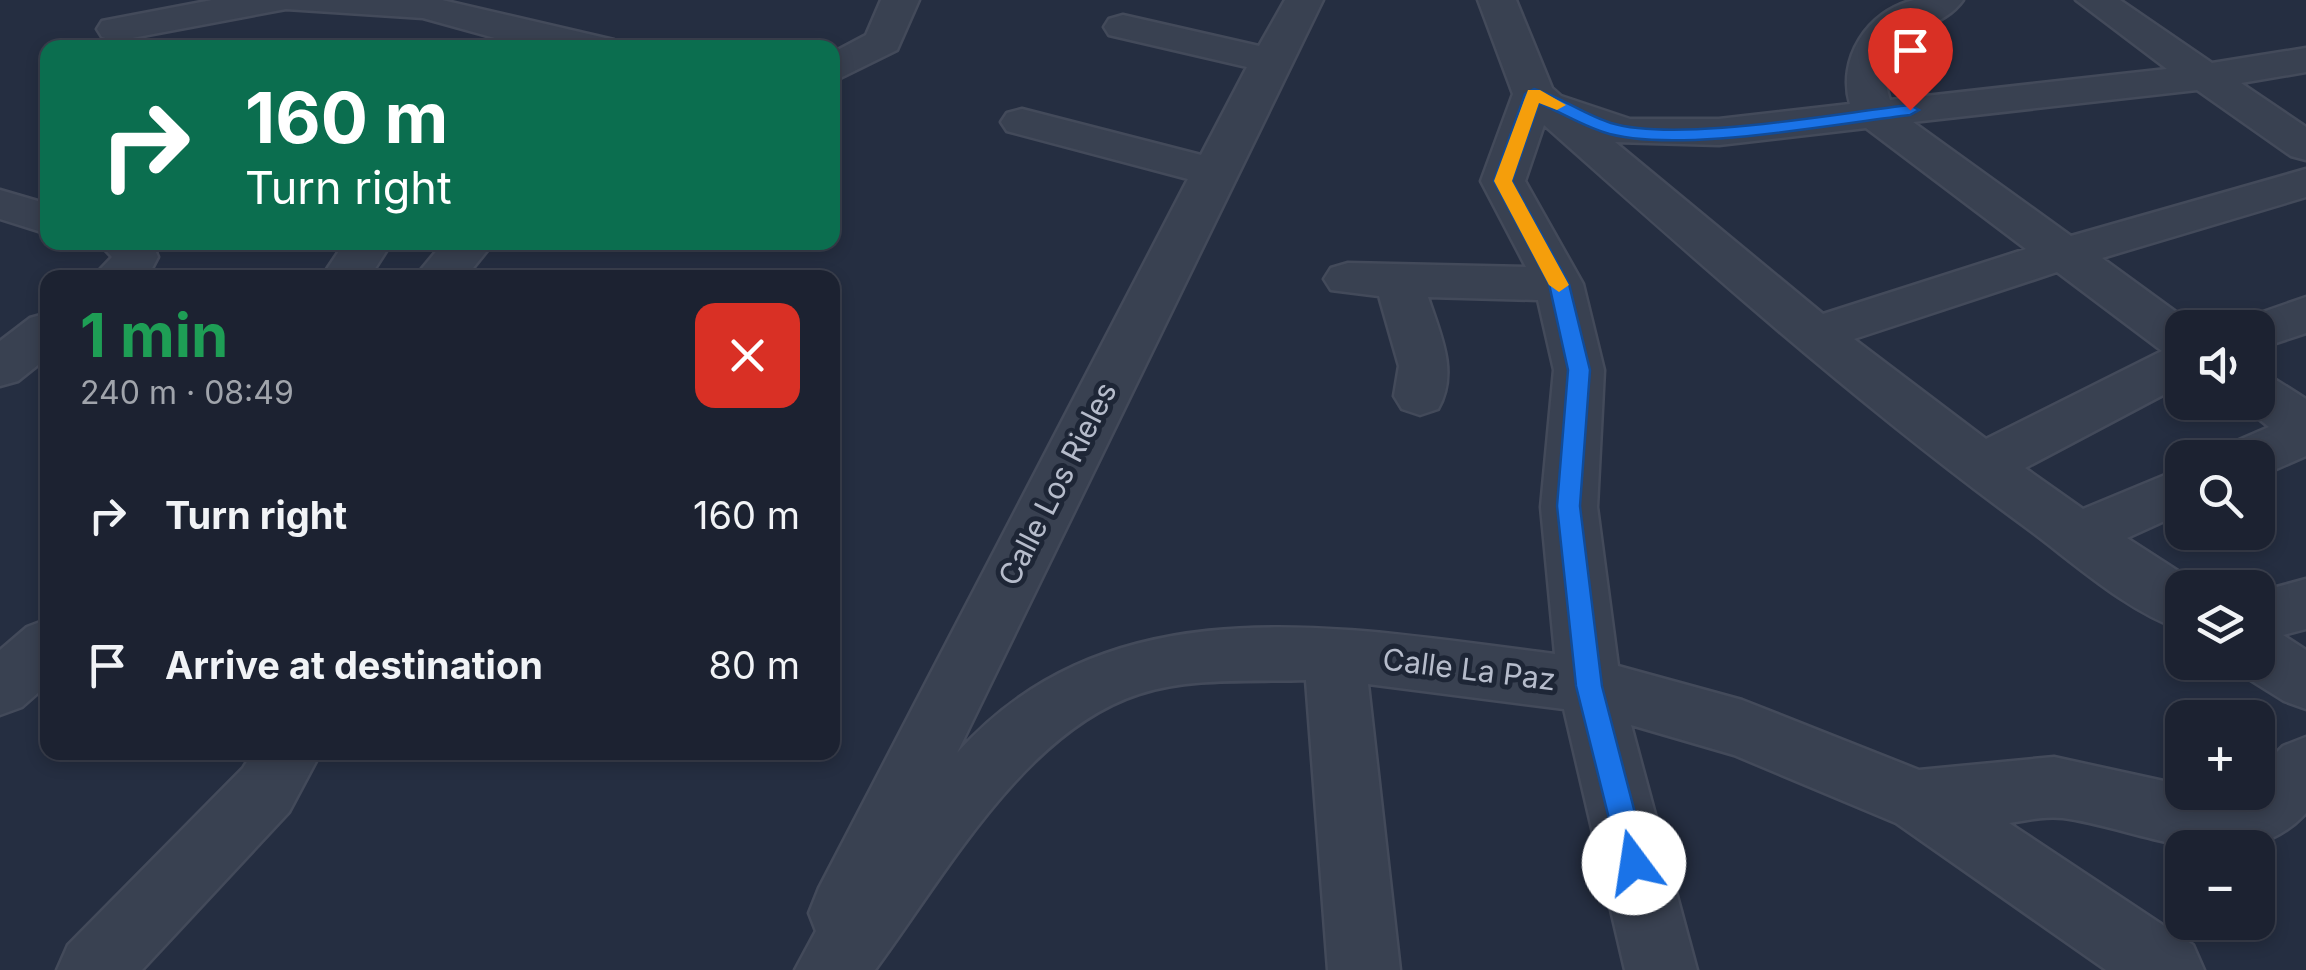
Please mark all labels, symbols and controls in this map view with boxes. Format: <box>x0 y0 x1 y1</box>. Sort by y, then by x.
pin <box>1868 8 1953 111</box>
icon: arrive <box>1883 23 1938 78</box>
text: 160 m <box>245 75 448 160</box>
icon: right <box>80 80 210 210</box>
text: Turn right <box>245 160 452 215</box>
text: 1 min <box>80 299 228 371</box>
button: close <box>695 303 800 408</box>
map controls <box>2165 310 2275 940</box>
button: sound <box>2165 310 2275 420</box>
text: 240 m · 08:49 <box>80 373 294 412</box>
street label: Calle Los Rieles <box>990 376 1124 591</box>
button: search <box>2165 440 2275 550</box>
icon: right <box>80 488 135 543</box>
text: Turn right <box>165 492 347 538</box>
text: 160 m <box>693 492 800 538</box>
button: layers <box>2165 570 2275 680</box>
icon: arrive <box>80 638 135 693</box>
street label: Calle La Paz <box>1381 641 1558 697</box>
text: Arrive at destination <box>165 642 543 688</box>
text: 80 m <box>709 642 800 688</box>
button: + <box>2165 700 2275 810</box>
position arrow <box>1582 811 1686 915</box>
button: − <box>2165 830 2275 940</box>

